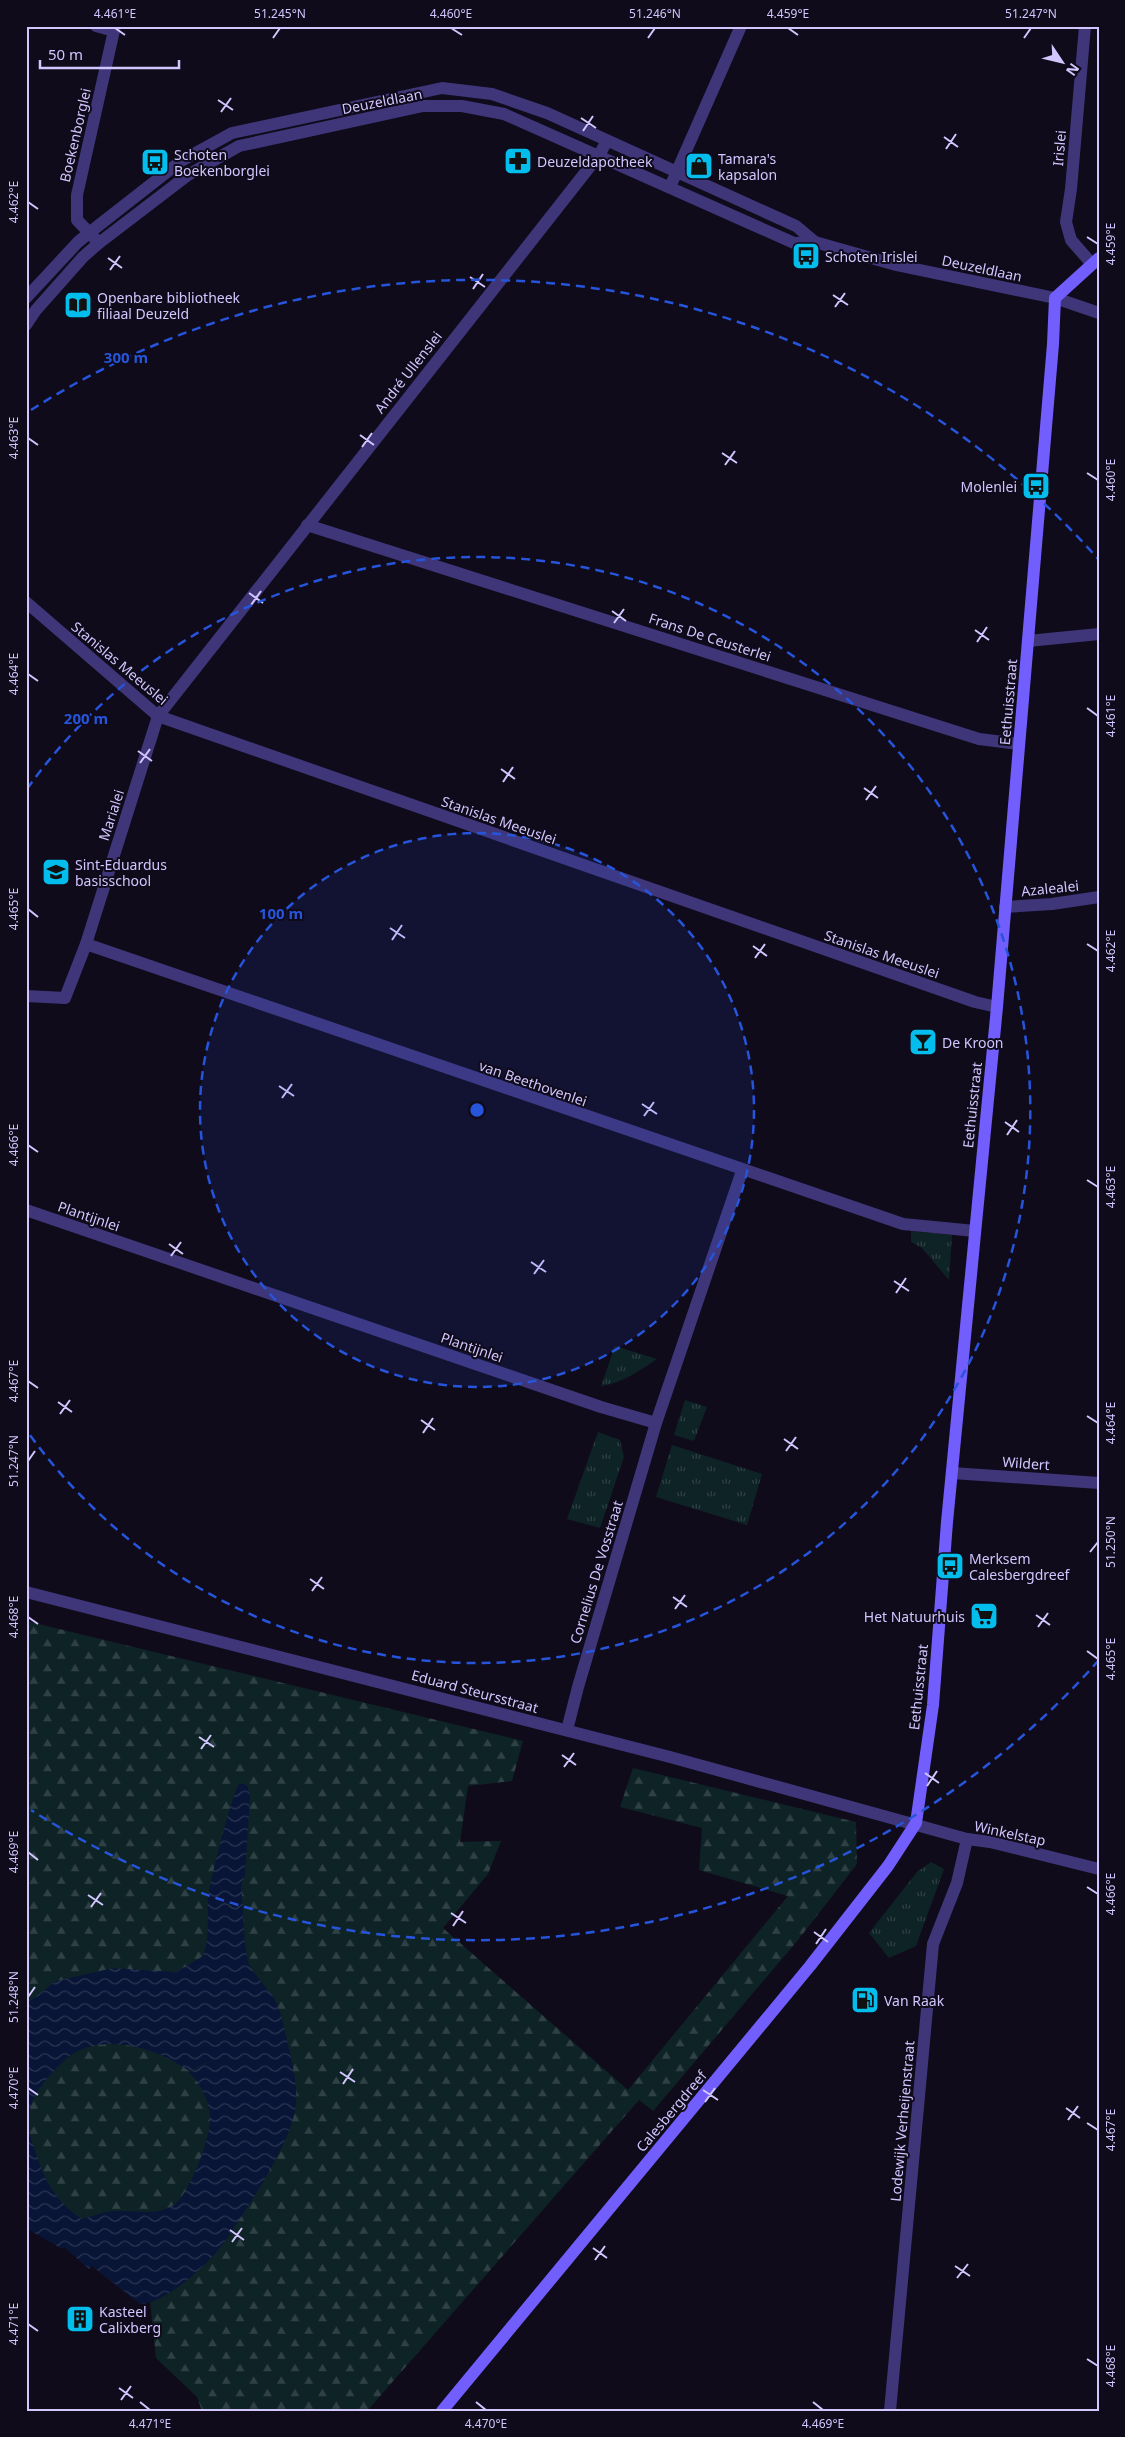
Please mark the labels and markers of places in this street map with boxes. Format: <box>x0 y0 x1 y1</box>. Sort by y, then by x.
place label: Schoten Boekenborglei <box>174 145 270 180</box>
pharmacy icon: Deuzeldapotheek <box>503 146 533 176</box>
bus stop icon: Schoten Boekenborglei <box>140 147 170 177</box>
place label: Tamara's kapsalon <box>718 149 777 184</box>
shop icon: Tamara's kapsalon <box>684 151 714 181</box>
place label: Deuzeldapotheek <box>537 152 653 171</box>
bus stop icon: Schoten Irislei <box>791 241 821 271</box>
place label: Schoten Irislei <box>825 247 918 266</box>
place label: Openbare bibliotheek filiaal Deuzeld <box>97 288 241 323</box>
library icon: Openbare bibliotheek filiaal Deuzeld <box>63 290 93 320</box>
bus stop icon: Molenlei <box>1021 471 1051 501</box>
place label: Molenlei <box>961 477 1017 496</box>
place label: Sint-Eduardus basisschool <box>75 855 167 890</box>
school or university icon: Sint-Eduardus basisschool <box>41 857 71 887</box>
bar icon: De Kroon <box>908 1027 938 1057</box>
place label: De Kroon <box>942 1033 1004 1052</box>
centre of rings <box>468 1101 486 1119</box>
place label: Merksem Calesbergdreef <box>969 1549 1071 1584</box>
bus stop icon: Merksem Calesbergdreef <box>935 1551 965 1581</box>
supermarket icon: Het Natuurhuis <box>969 1601 999 1631</box>
place label: Het Natuurhuis <box>864 1607 965 1626</box>
fuel station icon: Van Raak <box>850 1985 880 2015</box>
place label: Van Raak <box>884 1991 945 2010</box>
place label: Kasteel Calixberg <box>99 2302 161 2337</box>
building icon: Kasteel Calixberg <box>65 2304 95 2334</box>

